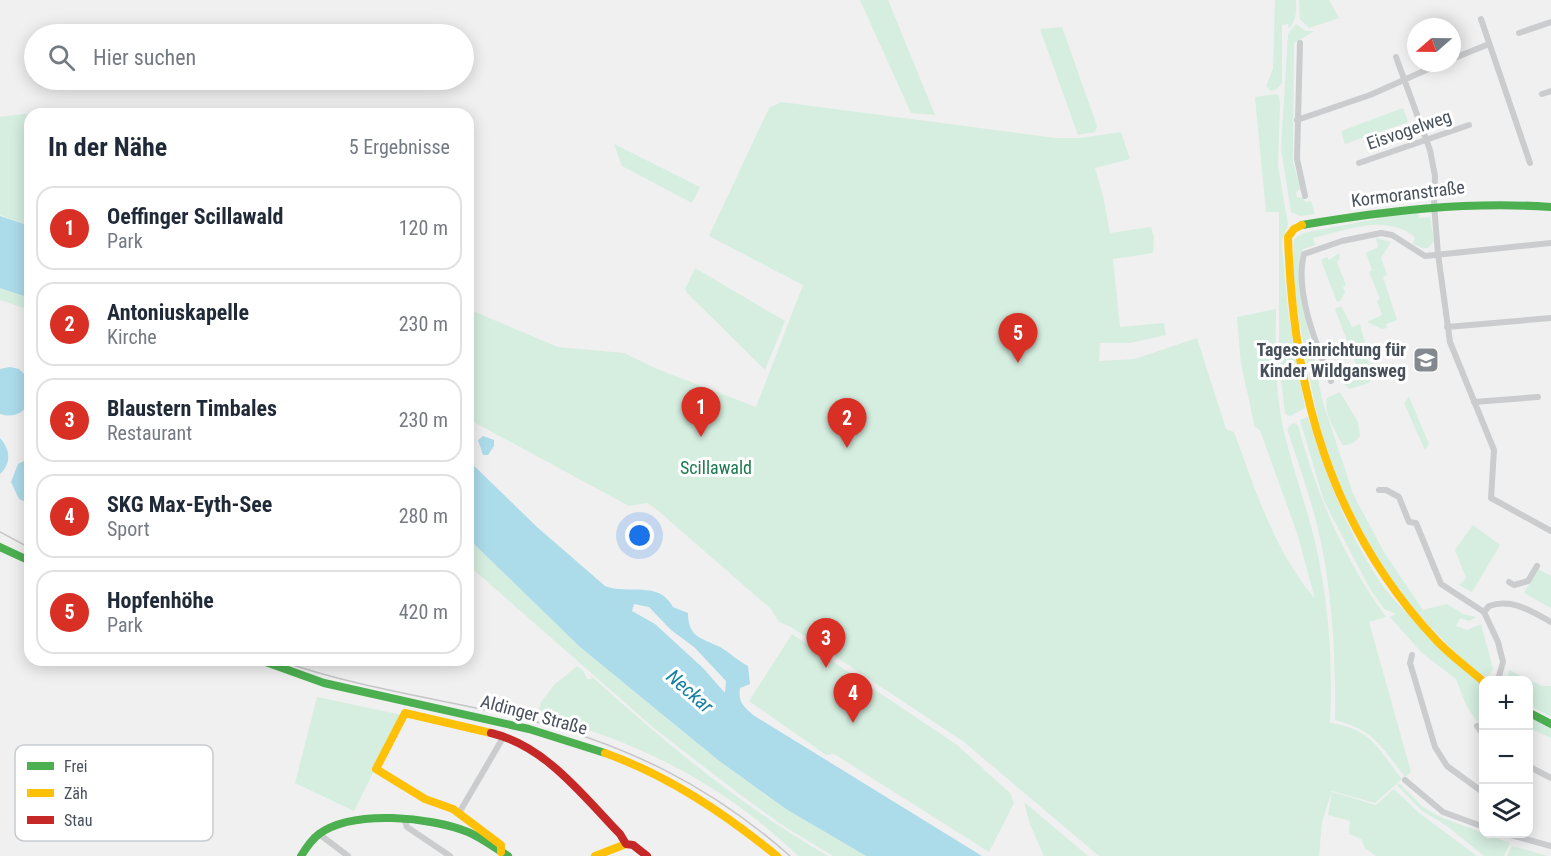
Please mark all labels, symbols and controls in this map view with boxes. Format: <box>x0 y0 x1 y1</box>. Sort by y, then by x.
north arrow <box>1407 18 1461 72</box>
search box <box>24 24 474 90</box>
icon: search <box>45 41 78 74</box>
text: Hier suchen <box>93 45 196 70</box>
street label: Eisvogelweg <box>1364 105 1454 154</box>
text: In der Nähe <box>48 132 167 162</box>
text: 5 Ergebnisse <box>349 135 450 159</box>
street label: Kormoranstraße <box>1350 176 1466 211</box>
text: Oeffinger Scillawald <box>107 204 283 229</box>
text: 1 <box>64 216 75 240</box>
text: 120 m <box>399 216 448 240</box>
text: Park <box>107 229 143 253</box>
text: Antoniuskapelle <box>107 300 249 325</box>
text: 2 <box>64 312 75 336</box>
text: 230 m <box>399 312 448 336</box>
pin: 5 <box>998 314 1038 363</box>
text: Kirche <box>107 325 157 349</box>
place label: Tageseinrichtung für Kinder Wildgansweg <box>1257 339 1406 381</box>
school or university icon: Tageseinrichtung für Kinder Wildgansweg <box>1411 345 1441 375</box>
pin: 1 <box>682 388 720 437</box>
text: Blaustern Timbales <box>107 396 277 421</box>
pin: 2 <box>828 398 866 448</box>
text: 3 <box>64 408 75 432</box>
text: 230 m <box>399 408 448 432</box>
text: Restaurant <box>107 421 192 445</box>
park label: Scillawald <box>680 457 752 478</box>
text: SKG Max-Eyth-See <box>107 492 272 517</box>
text: 4 <box>64 504 75 528</box>
text: 280 m <box>399 504 448 528</box>
text: Sport <box>107 517 150 541</box>
your location <box>625 521 654 550</box>
text: Hopfenhöhe <box>107 588 214 613</box>
text: 5 <box>64 600 75 624</box>
text: 420 m <box>399 600 448 624</box>
text: Park <box>107 613 143 637</box>
pin: 3 <box>806 618 846 668</box>
water label: Neckar <box>662 664 719 718</box>
pin: 4 <box>834 674 872 723</box>
map controls <box>1479 676 1533 838</box>
button: + <box>1479 676 1533 730</box>
street label: Aldinger Straße <box>479 690 590 739</box>
button: − <box>1479 730 1533 784</box>
legend <box>15 745 213 841</box>
text: Frei <box>64 757 87 776</box>
text: Zäh <box>64 784 88 803</box>
button: layers <box>1479 784 1533 838</box>
text: Stau <box>64 811 92 830</box>

